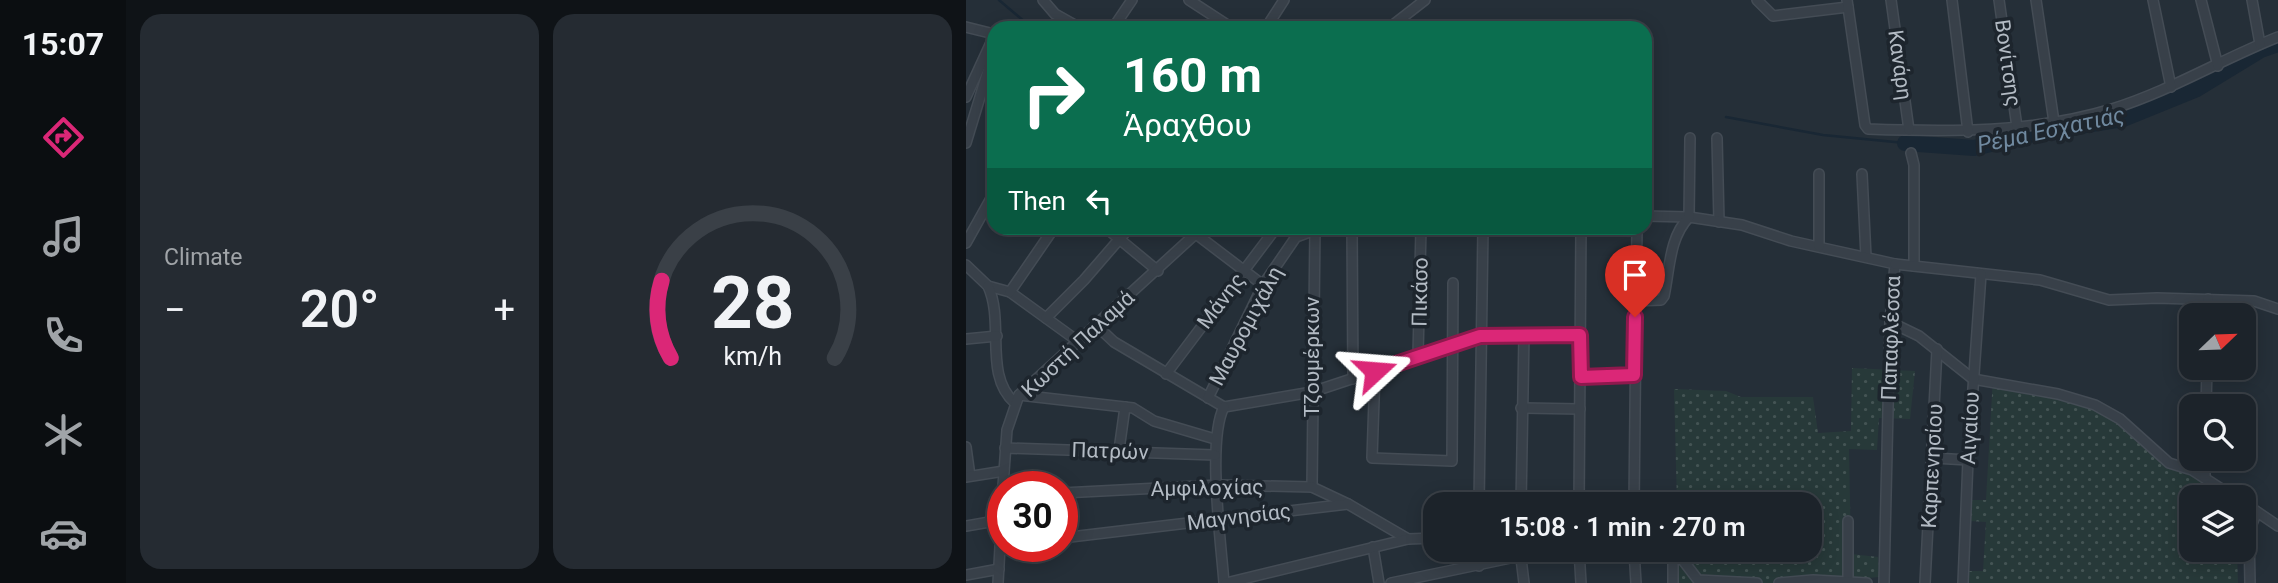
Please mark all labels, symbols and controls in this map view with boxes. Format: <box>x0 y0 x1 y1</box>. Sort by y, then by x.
street label: Βονίτσης <box>1990 18 2026 108</box>
text: 15:07 <box>22 25 104 63</box>
street label: Κανάρη <box>1883 28 1917 102</box>
text: 160 m <box>1123 47 1262 104</box>
icon: right <box>1008 49 1099 140</box>
water label: Ρέμα Εσχατιάς <box>1975 101 2127 159</box>
text: Άραχθου <box>1123 106 1252 144</box>
icon: directions <box>39 113 88 162</box>
icon: left <box>1080 182 1118 220</box>
text: Then <box>1008 186 1066 216</box>
icon: music <box>39 212 88 261</box>
text: Climate <box>164 244 243 271</box>
pin <box>1605 245 1665 317</box>
icon: arrive <box>1616 256 1654 294</box>
street label: Πικάσο <box>1407 257 1433 327</box>
text: 28 <box>711 260 794 346</box>
street label: Μαυρομιχάλη <box>1205 262 1287 390</box>
street label: Μάνης <box>1192 268 1250 334</box>
street label: Παπαφλέσσα <box>1877 275 1905 401</box>
text: 20° <box>300 279 379 340</box>
street label: Κωστή Παλαμά <box>1017 286 1139 402</box>
text: − <box>164 288 186 332</box>
text: + <box>493 288 515 332</box>
street label: Τζουμέρκων <box>1300 297 1324 417</box>
north arrow <box>2179 303 2256 380</box>
map controls <box>2179 303 2256 562</box>
icon: phone <box>39 311 88 360</box>
position arrow <box>1338 334 1412 408</box>
text: km/h <box>723 341 782 370</box>
street label: Αιγαίου <box>1956 391 1984 465</box>
button: search <box>2179 394 2256 471</box>
street label: Καρπενησίου <box>1917 403 1947 529</box>
icon: climate <box>39 410 88 459</box>
street label: Πατρών <box>1071 438 1149 464</box>
speed limit sign: 30 <box>987 471 1078 562</box>
street label: Αμφιλοχίας <box>1150 475 1264 501</box>
button: layers <box>2179 485 2256 562</box>
street label: Μαγνησίας <box>1186 499 1292 535</box>
icon: car <box>39 509 88 558</box>
text: 15:08 · 1 min · 270 m <box>1499 512 1746 542</box>

